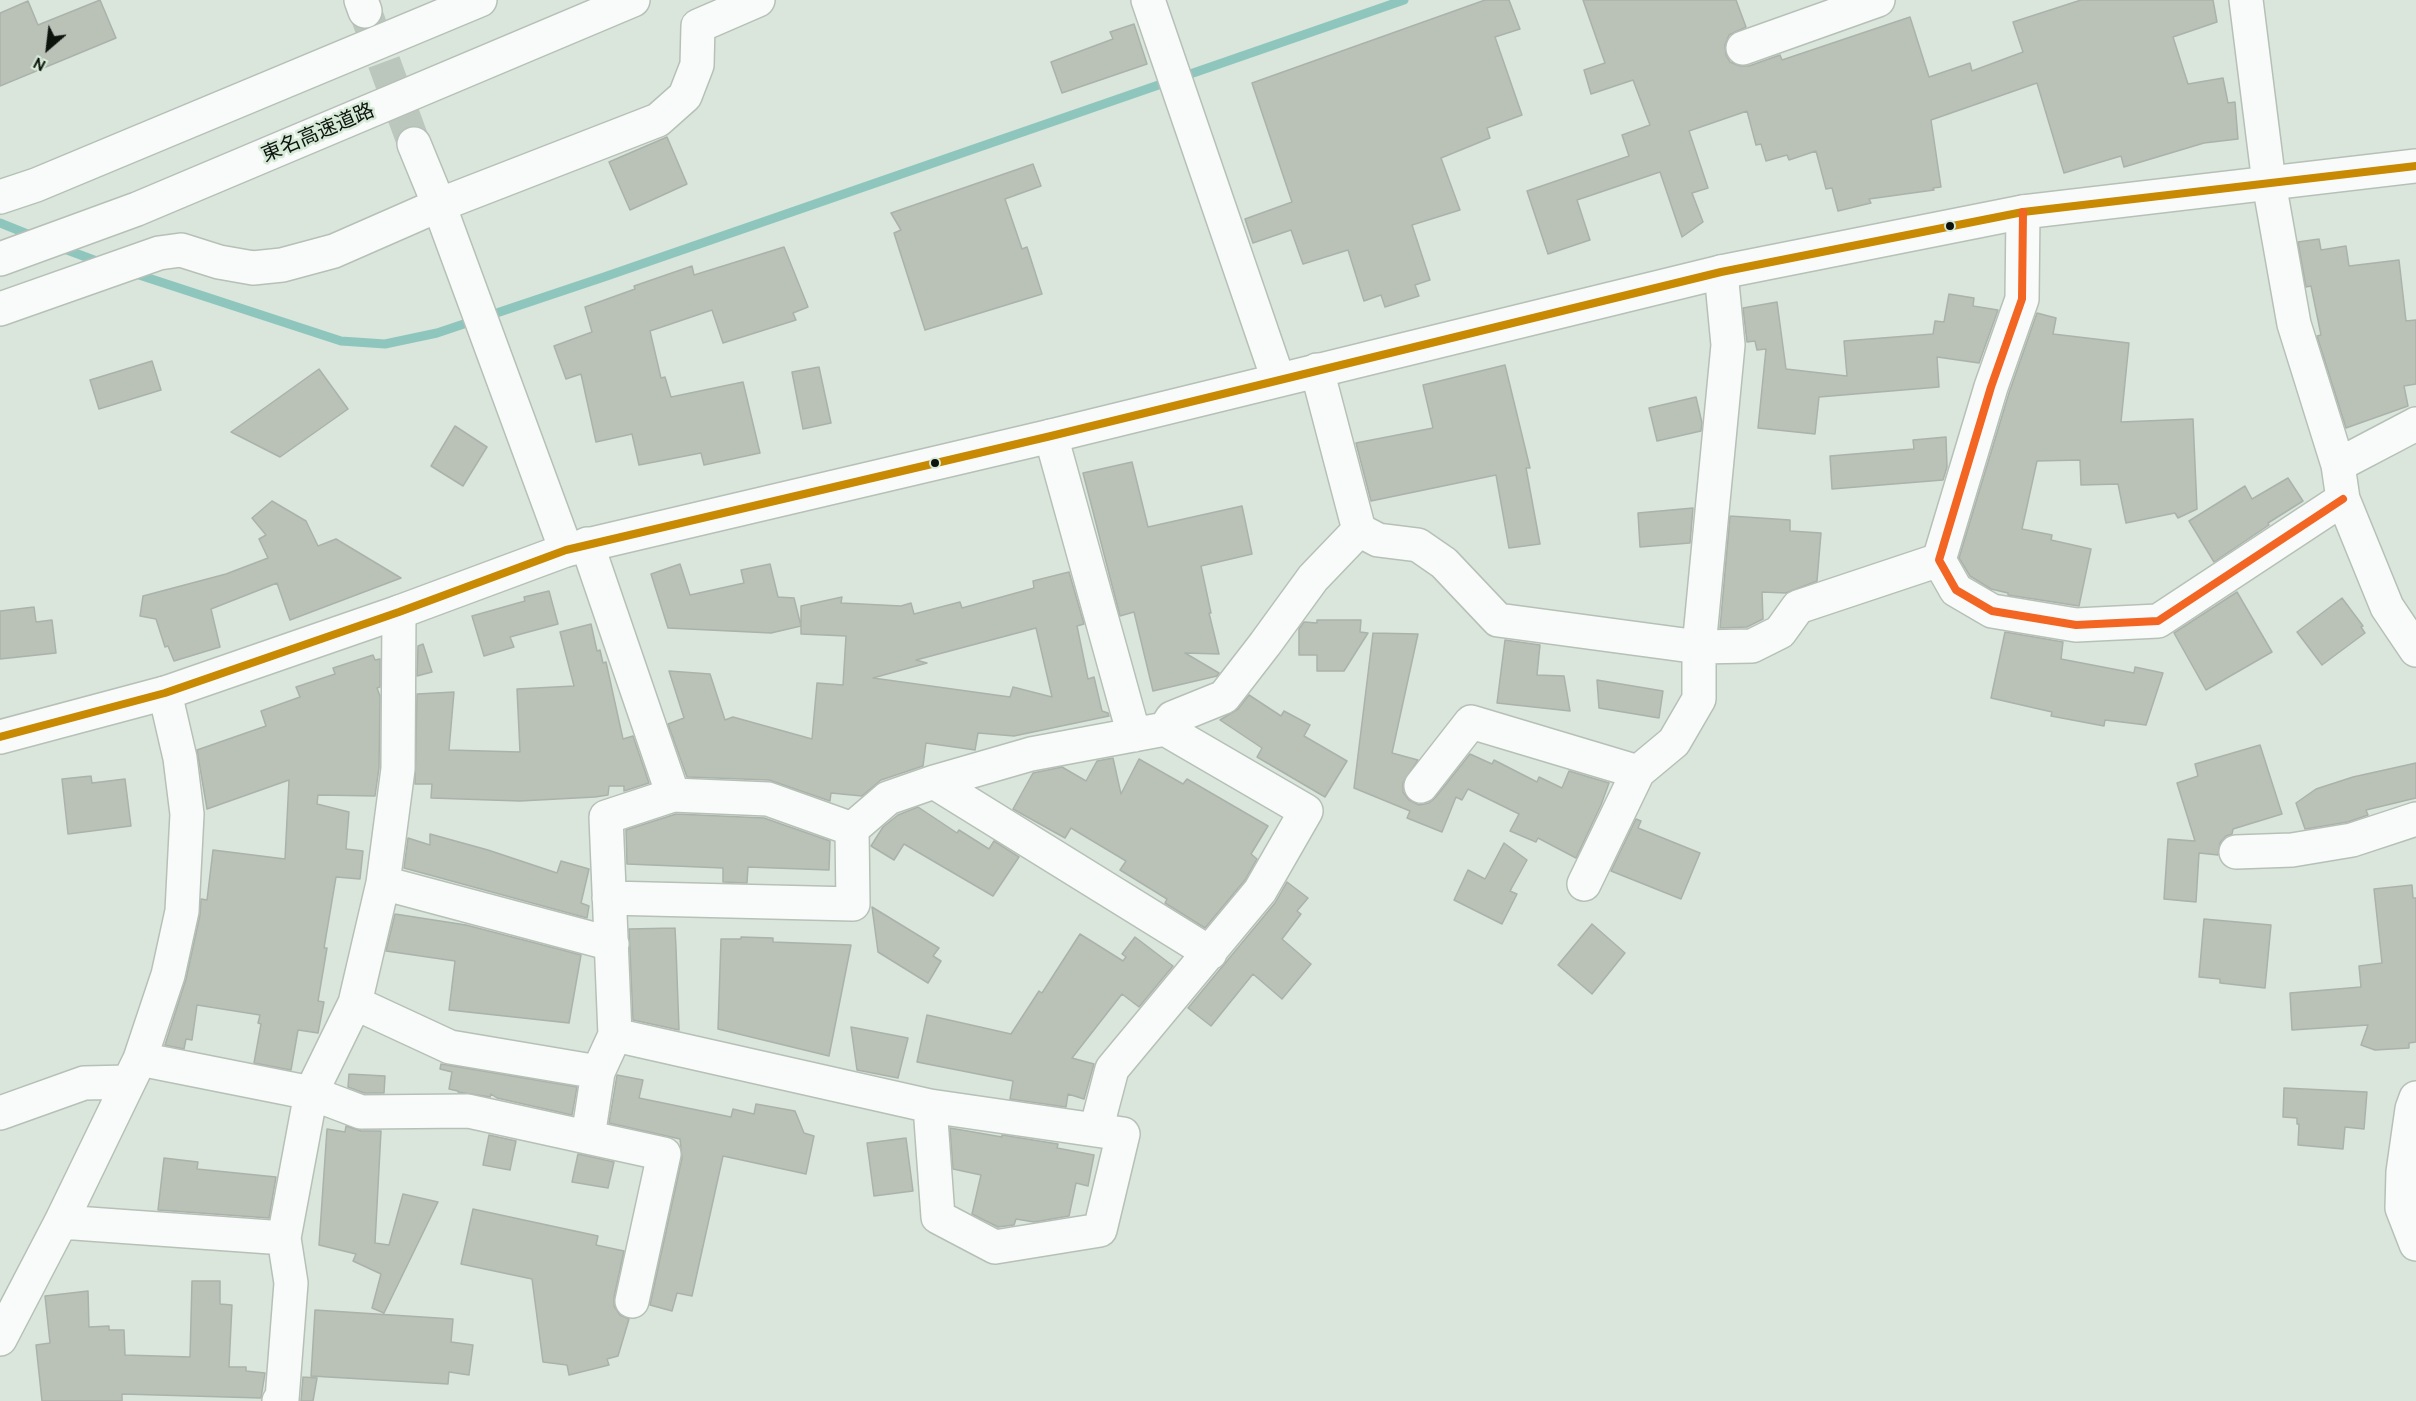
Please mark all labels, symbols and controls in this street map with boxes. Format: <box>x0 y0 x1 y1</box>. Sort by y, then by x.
north arrow <box>18 18 78 78</box>
text: N <box>30 53 49 75</box>
street label: 東名高速道路 <box>258 99 378 167</box>
unlabelled marker <box>1944 220 1956 232</box>
unlabelled marker <box>929 457 941 469</box>

